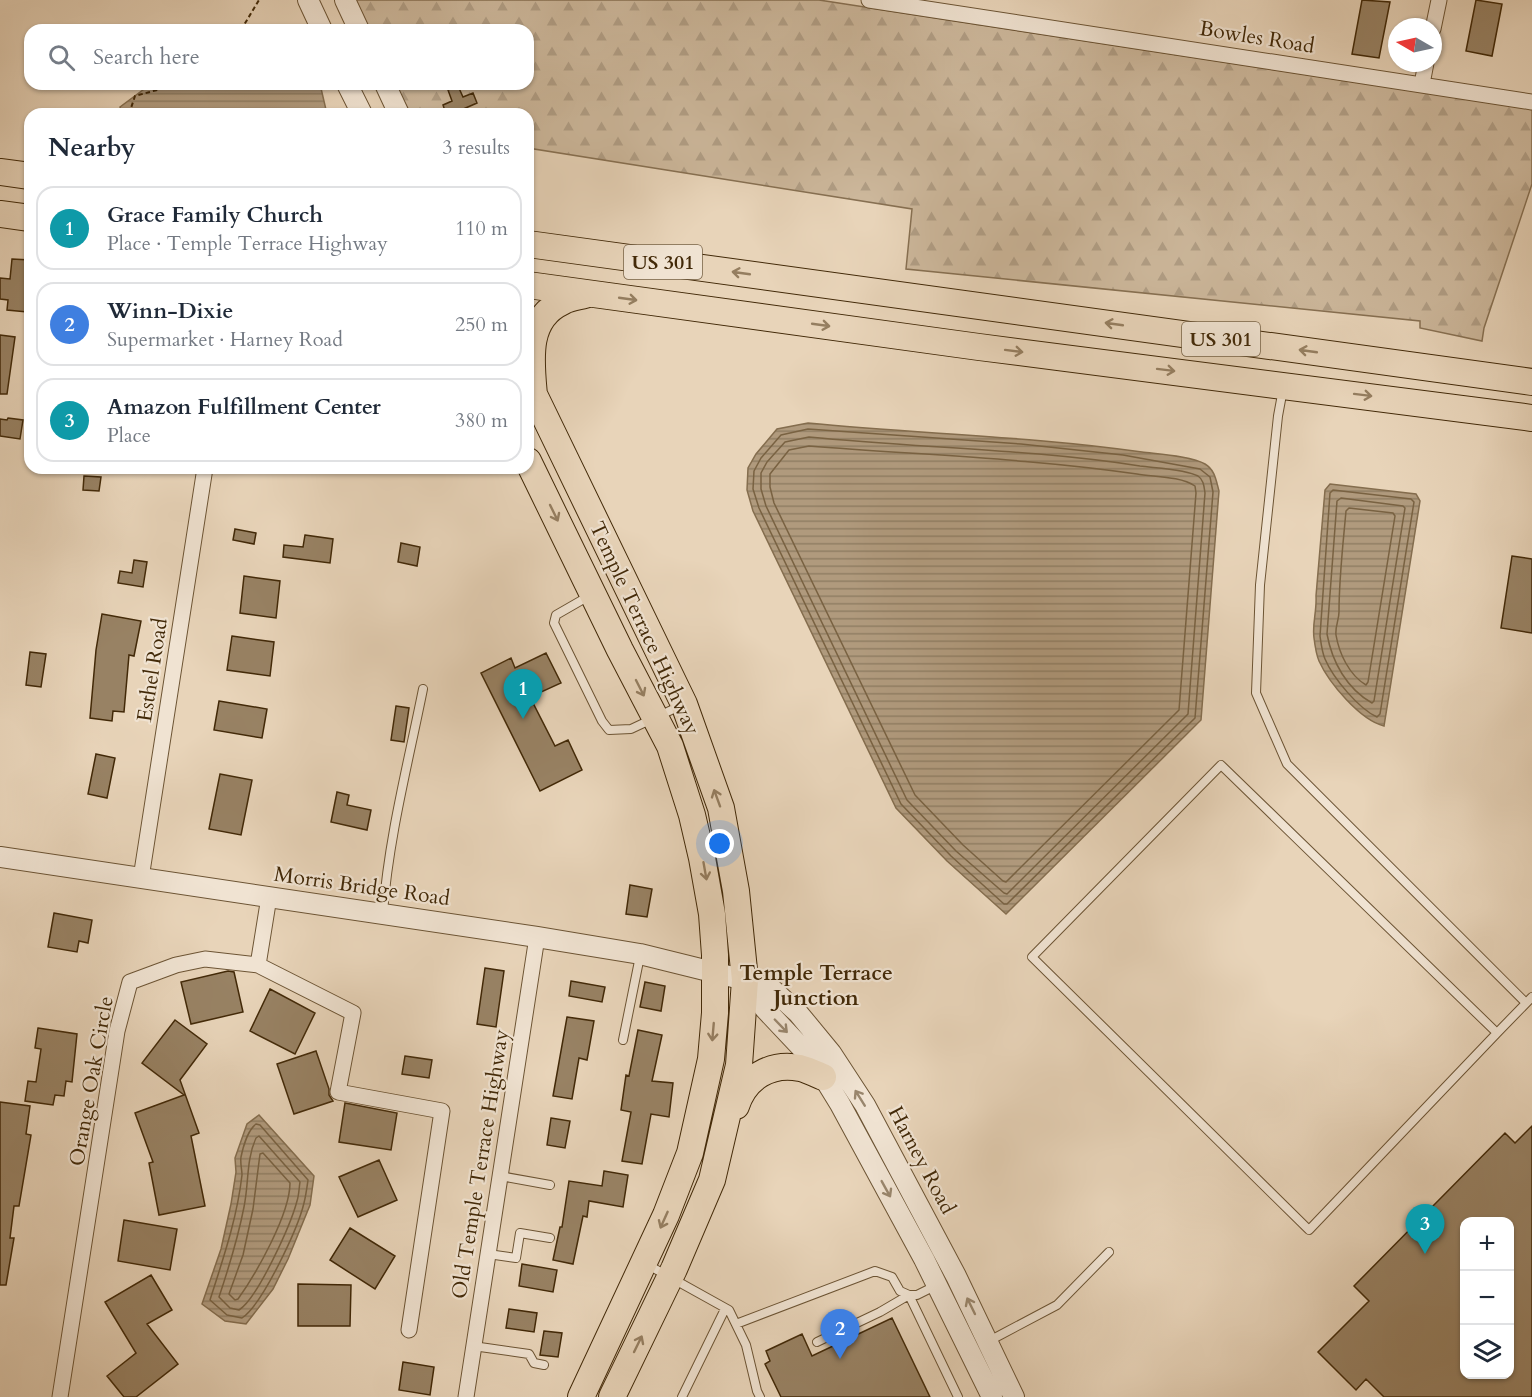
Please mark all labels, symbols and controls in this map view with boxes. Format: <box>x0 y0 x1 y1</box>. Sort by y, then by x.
street label: Bowles Road <box>1197 14 1317 61</box>
north arrow <box>1388 18 1442 72</box>
search box <box>24 24 534 90</box>
icon: search <box>45 41 78 74</box>
text: Search here <box>93 42 200 72</box>
text: Nearby <box>48 130 136 165</box>
text: 3 results <box>442 134 510 161</box>
text: Grace Family Church <box>107 200 323 230</box>
text: 1 <box>64 215 75 242</box>
text: 110 m <box>455 215 508 242</box>
text: Place · Temple Terrace Highway <box>107 230 388 257</box>
road number: US 301 <box>624 245 702 279</box>
one-way arrow <box>731 267 751 278</box>
one-way arrow <box>617 294 637 305</box>
text: Winn-Dixie <box>107 296 233 326</box>
text: 2 <box>64 311 75 338</box>
text: 250 m <box>455 311 508 338</box>
one-way arrow <box>1105 318 1125 329</box>
one-way arrow <box>810 320 830 331</box>
road number: US 301 <box>1182 322 1260 356</box>
text: Supermarket · Harney Road <box>107 326 343 353</box>
one-way arrow <box>1298 345 1318 356</box>
one-way arrow <box>1004 346 1023 357</box>
one-way arrow <box>1156 365 1176 376</box>
one-way arrow <box>1353 389 1372 400</box>
text: Amazon Fulfillment Center <box>107 392 381 422</box>
text: 3 <box>64 407 75 434</box>
text: 380 m <box>455 407 508 434</box>
text: Place <box>107 422 151 449</box>
one-way arrow <box>548 504 560 522</box>
street label: Temple Terrace Highway <box>582 517 707 740</box>
street label: Esthel Road <box>130 616 175 724</box>
pin: 1 <box>504 670 542 719</box>
one-way arrow <box>634 679 646 696</box>
one-way arrow <box>711 789 722 808</box>
your location <box>705 829 734 858</box>
street label: Morris Bridge Road <box>272 860 452 913</box>
one-way arrow <box>699 861 710 880</box>
district label: Temple Terrace Junction <box>739 958 893 1013</box>
street label: Orange Oak Circle <box>62 994 121 1168</box>
one-way arrow <box>773 1018 787 1033</box>
one-way arrow <box>707 1022 718 1042</box>
street label: Old Temple Terrace Highway <box>445 1027 516 1301</box>
one-way arrow <box>854 1090 866 1107</box>
street label: Harney Road <box>881 1101 962 1219</box>
one-way arrow <box>880 1180 892 1197</box>
pin: 3 <box>1406 1204 1444 1254</box>
one-way arrow <box>658 1210 669 1229</box>
map controls <box>1460 1217 1514 1379</box>
button: + <box>1460 1217 1514 1271</box>
button: − <box>1460 1271 1514 1325</box>
one-way arrow <box>964 1298 976 1316</box>
pin: 2 <box>820 1310 860 1359</box>
button: layers <box>1460 1325 1514 1379</box>
one-way arrow <box>632 1336 644 1354</box>

